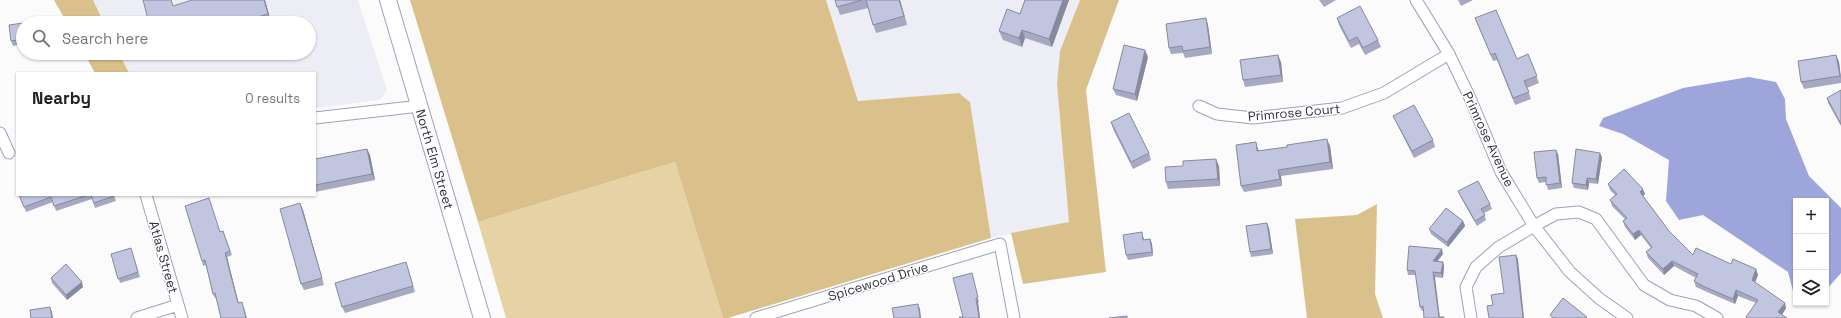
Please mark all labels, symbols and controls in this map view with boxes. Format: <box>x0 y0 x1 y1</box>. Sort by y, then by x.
search box <box>16 16 316 60</box>
icon: search <box>30 27 52 49</box>
text: Search here <box>62 29 148 48</box>
text: Nearby <box>32 87 91 109</box>
street label: Primrose Avenue <box>1459 89 1518 190</box>
text: 0 results <box>245 90 300 107</box>
street label: Primrose Court <box>1247 100 1341 125</box>
street label: North Elm Street <box>412 107 457 211</box>
map controls <box>1793 198 1829 306</box>
button: + <box>1793 198 1829 234</box>
street label: Atlas Street <box>145 219 182 295</box>
button: − <box>1793 234 1829 270</box>
street label: Spicewood Drive <box>826 258 930 305</box>
button: layers <box>1793 270 1829 306</box>

